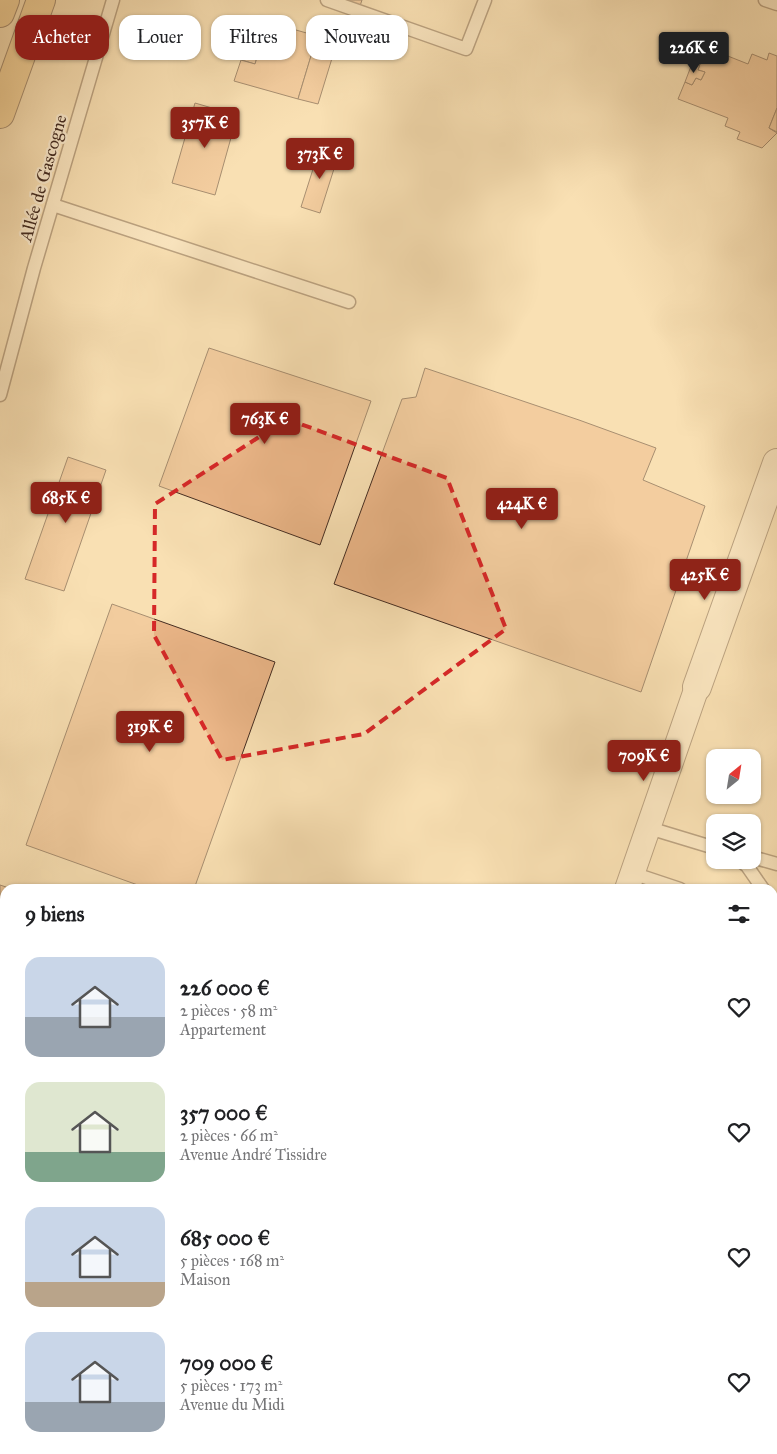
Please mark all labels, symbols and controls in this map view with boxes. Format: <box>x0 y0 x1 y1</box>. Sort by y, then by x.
chip: Acheter <box>15 15 109 60</box>
chip: Louer <box>119 15 201 60</box>
chip: Filtres <box>211 15 296 60</box>
chip: Nouveau <box>306 15 408 60</box>
pin: 226K € <box>653 32 735 74</box>
text: 226K € <box>670 38 718 57</box>
pin: 357K € <box>164 106 246 149</box>
street label: Allée de Gascogne <box>14 112 73 245</box>
text: 357K € <box>182 113 228 132</box>
pin: 373K € <box>279 138 361 180</box>
text: 373K € <box>297 144 343 163</box>
pin: 763K € <box>224 402 306 445</box>
text: 763K € <box>241 409 289 428</box>
pin: 685K € <box>25 482 107 524</box>
text: 685K € <box>42 488 90 507</box>
pin: 424K € <box>481 488 563 530</box>
text: 424K € <box>497 494 547 513</box>
pin: 425K € <box>664 558 746 601</box>
text: 425K € <box>681 565 729 584</box>
pin: 319K € <box>109 710 191 753</box>
text: 319K € <box>127 717 173 736</box>
pin: 709K € <box>603 740 685 782</box>
text: 709K € <box>619 746 669 765</box>
north arrow <box>706 749 761 804</box>
map controls <box>706 749 761 869</box>
button: layers <box>706 814 761 869</box>
icon: filters <box>725 900 753 928</box>
text: 9 biens <box>25 901 84 927</box>
text: 226 000 € <box>180 975 270 1001</box>
icon: home <box>65 977 125 1037</box>
icon: heart <box>725 993 753 1021</box>
text: 2 pièces · 58 m² <box>180 1001 277 1020</box>
text: Appartement <box>180 1020 266 1039</box>
text: 357 000 € <box>180 1100 268 1126</box>
icon: home <box>65 1102 125 1162</box>
icon: heart <box>725 1118 753 1146</box>
text: 2 pièces · 66 m² <box>180 1126 278 1145</box>
text: Avenue André Tissidre <box>180 1145 327 1164</box>
text: 685 000 € <box>180 1225 270 1251</box>
icon: home <box>65 1227 125 1287</box>
icon: heart <box>725 1243 753 1271</box>
text: 5 pièces · 168 m² <box>180 1251 284 1270</box>
text: Maison <box>180 1270 230 1289</box>
text: 709 000 € <box>180 1350 273 1376</box>
icon: home <box>65 1352 125 1412</box>
icon: heart <box>725 1368 753 1396</box>
text: 5 pièces · 173 m² <box>180 1376 282 1395</box>
text: Avenue du Midi <box>180 1395 285 1414</box>

